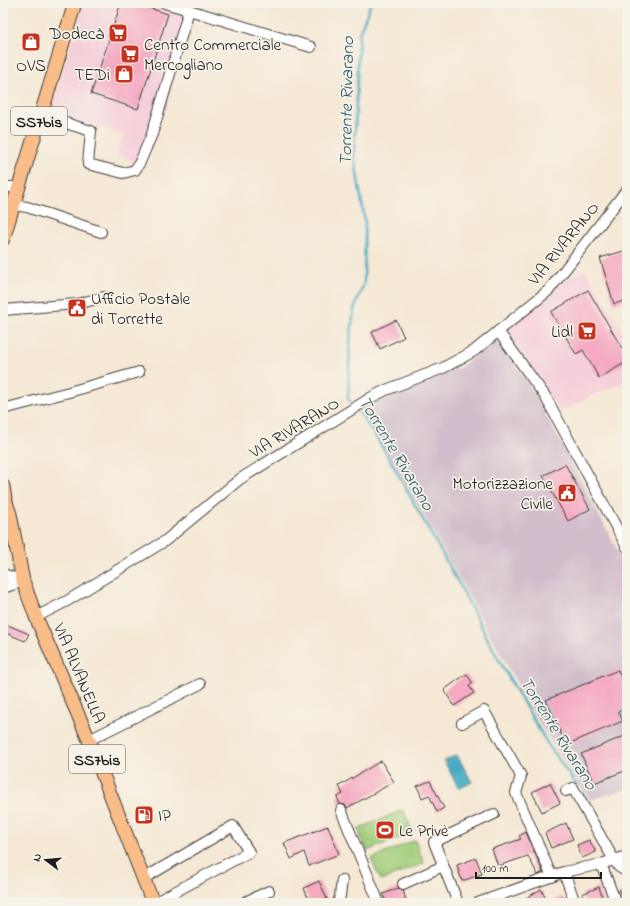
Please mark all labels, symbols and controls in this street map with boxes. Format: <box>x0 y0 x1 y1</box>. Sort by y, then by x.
place label: Dodecà <box>48 22 104 47</box>
supermarket icon: Dodecà <box>107 22 129 44</box>
shop icon: OVS <box>20 31 42 53</box>
place label: Centro Commerciale Mercogliano <box>144 33 281 80</box>
water label: Torrente Rivarano <box>334 36 362 166</box>
supermarket icon: Centro Commerciale Mercogliano <box>119 43 141 65</box>
place label: OVS <box>16 54 46 79</box>
place label: TEDi <box>74 63 110 88</box>
shop icon: TEDi <box>113 63 135 85</box>
road number: SS7bis <box>11 107 67 135</box>
street label: VIA RIVARANO <box>522 197 606 292</box>
place label: Ufficio Postale di Torrette <box>91 287 191 332</box>
public building icon: Ufficio Postale di Torrette <box>66 297 88 319</box>
place label: Lidl <box>551 320 573 345</box>
supermarket icon: Lidl <box>576 320 598 342</box>
street label: VIA RIVARANO <box>244 392 345 466</box>
water label: Torrente Rivarano <box>351 392 440 517</box>
place label: Motorizzazione Civile <box>453 472 553 517</box>
public building icon: Motorizzazione Civile <box>556 482 578 504</box>
street label: VIA ALVANELLA <box>46 619 111 728</box>
water label: Torrente Rivarano <box>512 672 603 796</box>
road number: SS7bis <box>69 745 125 773</box>
fuel station icon: IP <box>133 804 155 826</box>
place label: IP <box>158 804 171 829</box>
sports icon: Le Privè <box>374 819 396 841</box>
place label: Le Privè <box>399 819 449 844</box>
north arrow <box>26 840 66 880</box>
text: N <box>29 852 46 863</box>
scale bar <box>476 854 601 880</box>
text: 100 m <box>482 860 509 878</box>

